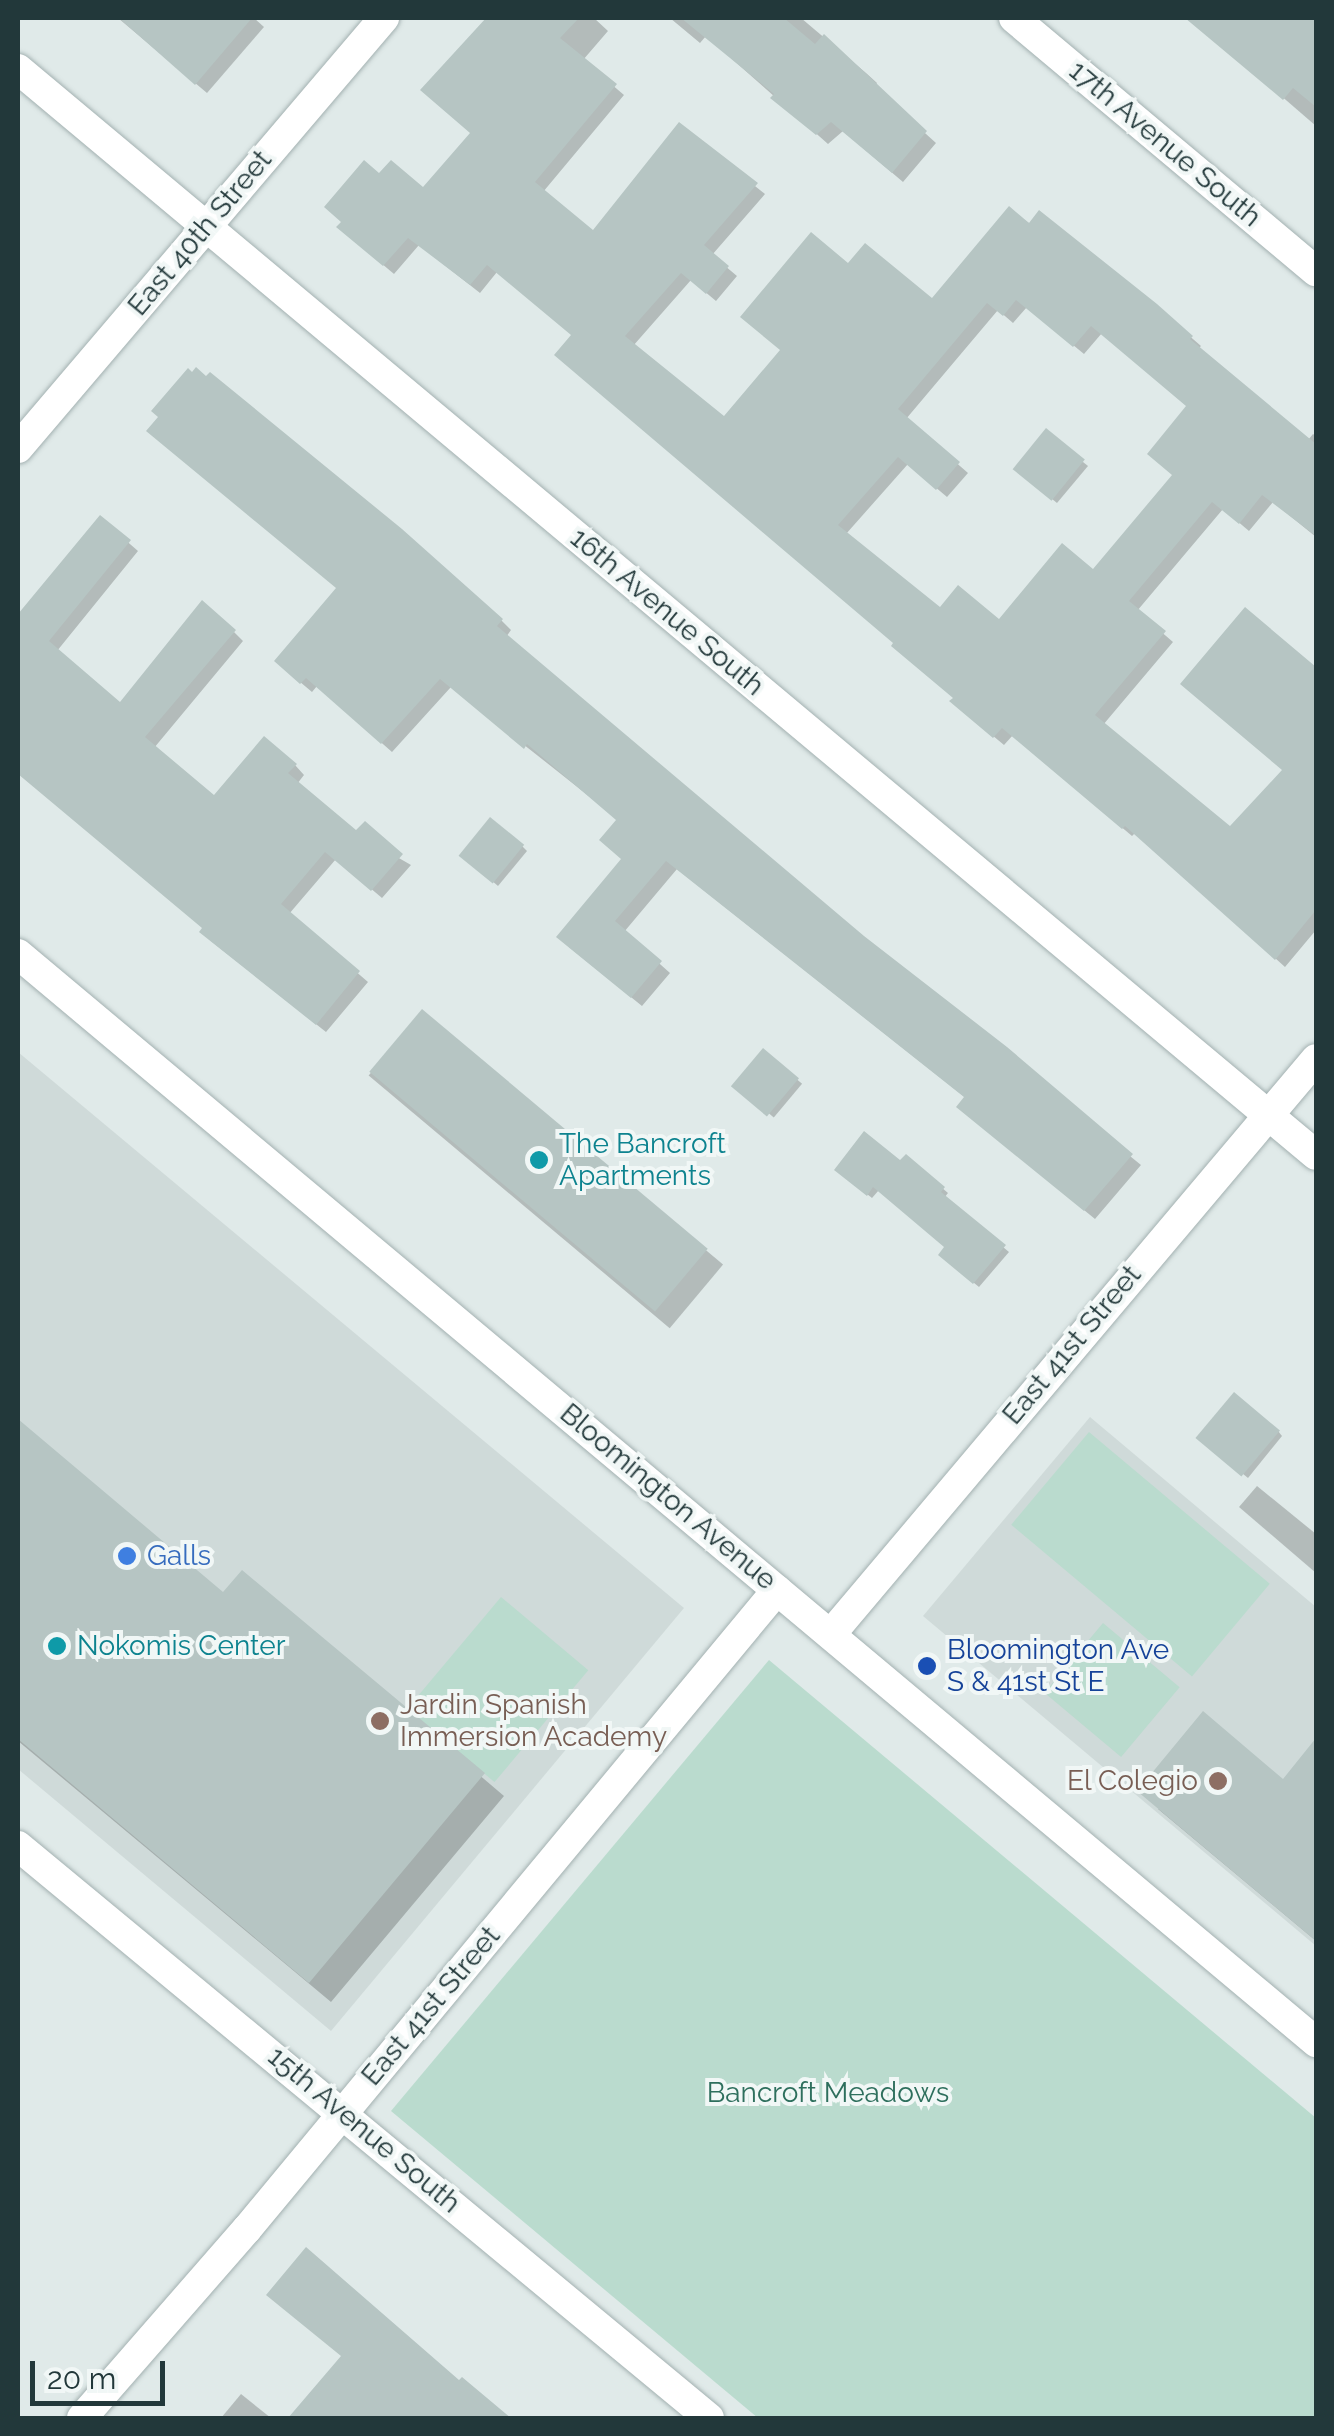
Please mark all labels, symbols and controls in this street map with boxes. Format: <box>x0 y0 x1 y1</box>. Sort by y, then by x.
street label: 17th Avenue South <box>1062 54 1268 234</box>
street label: East 40th Street <box>121 144 279 322</box>
street label: 16th Avenue South <box>563 521 771 703</box>
place label: The Bancroft Apartments <box>559 1127 726 1193</box>
marker: The Bancroft Apartments <box>528 1149 550 1171</box>
street label: East 41st Street <box>996 1259 1148 1431</box>
street label: Bloomington Avenue <box>553 1397 783 1597</box>
place label: Galls <box>147 1539 211 1573</box>
marker: Galls <box>116 1545 138 1567</box>
place label: Nokomis Center <box>77 1629 286 1663</box>
place label: Bloomington Ave S & 41st St E <box>947 1633 1170 1699</box>
marker: Nokomis Center <box>46 1635 68 1657</box>
marker: Bloomington Ave S & 41st St E <box>916 1655 938 1677</box>
place label: Jardin Spanish Immersion Academy <box>400 1688 668 1754</box>
marker: Jardin Spanish Immersion Academy <box>369 1710 391 1732</box>
place label: El Colegio <box>1066 1764 1198 1798</box>
marker: El Colegio <box>1207 1770 1229 1792</box>
street label: East 41st Street <box>355 1920 507 2092</box>
street label: 15th Avenue South <box>261 2040 467 2220</box>
park label: Bancroft Meadows <box>707 2076 949 2110</box>
scale bar <box>35 2341 170 2403</box>
text: 20 m <box>47 2361 116 2396</box>

